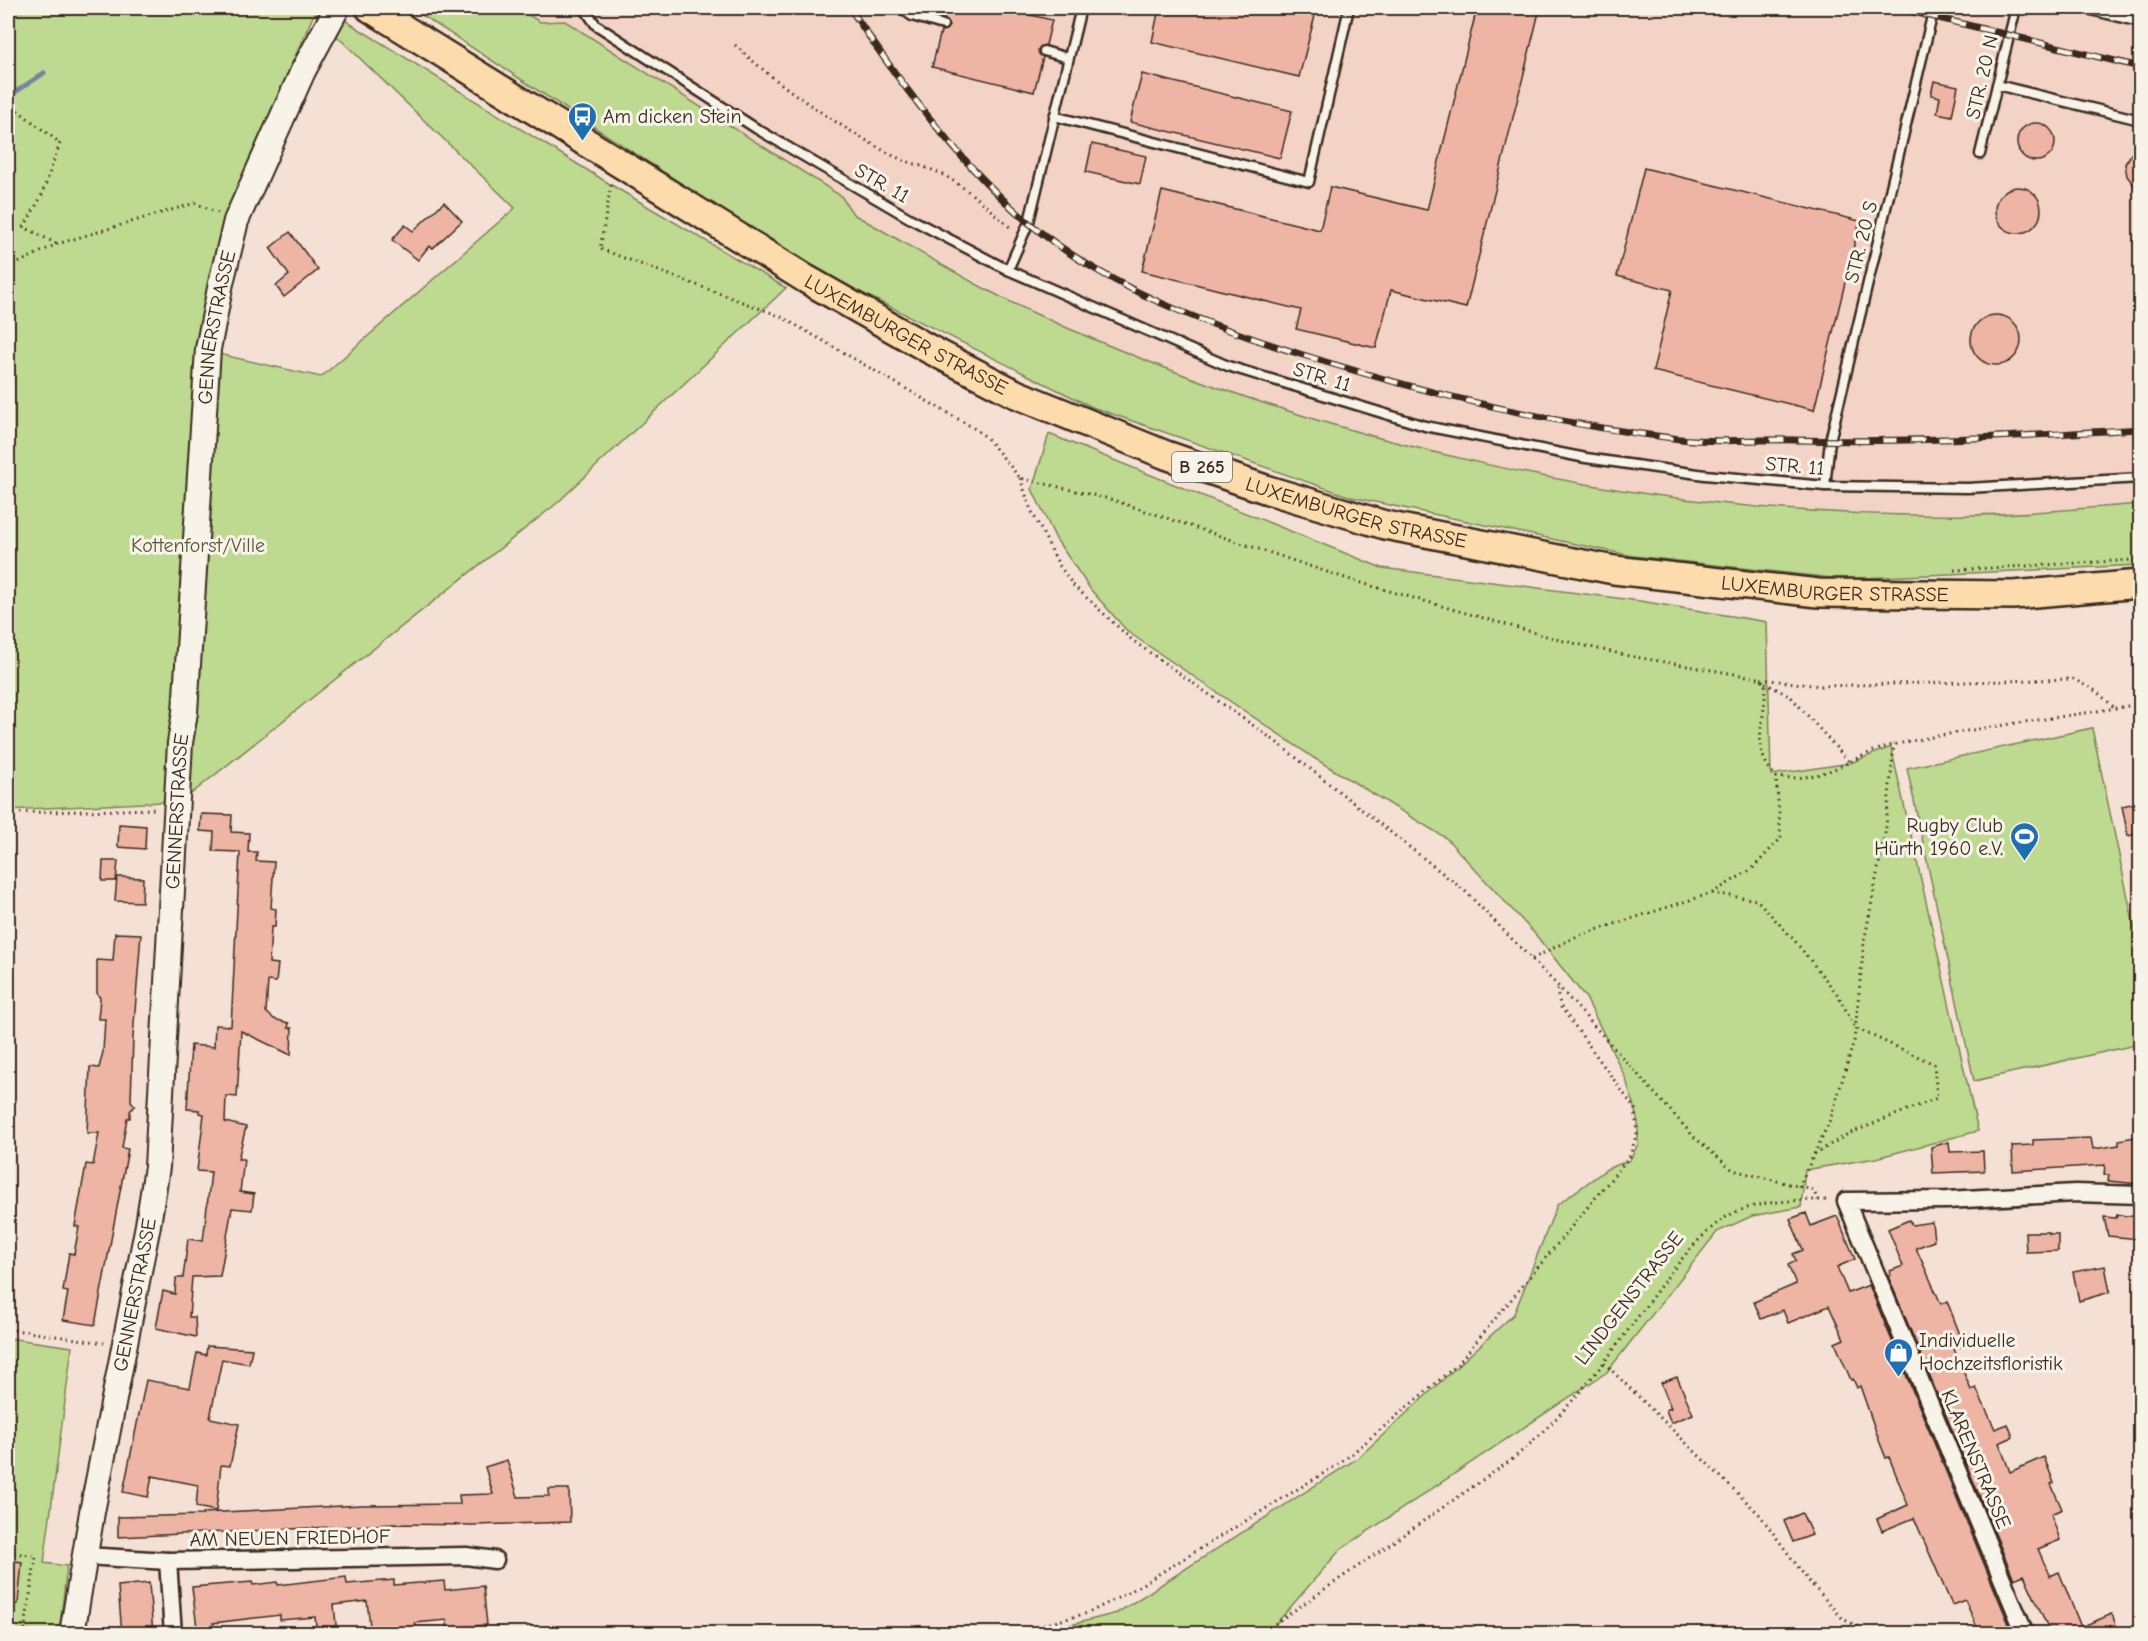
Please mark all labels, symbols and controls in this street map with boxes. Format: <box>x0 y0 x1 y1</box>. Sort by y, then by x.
street label: STR. 20 N <box>1961 33 2003 121</box>
bus stop icon: Am dicken Stein <box>566 100 598 142</box>
place label: Am dicken Stein <box>603 105 741 128</box>
street label: STR. 11 <box>851 158 913 208</box>
street label: STR. 20 S <box>1840 199 1882 285</box>
street label: GENNERSTRASSE <box>193 248 240 405</box>
street label: LUXEMBURGER STRASSE <box>801 269 1012 399</box>
street label: STR. 11 <box>1290 357 1354 397</box>
road number: B 265 <box>1172 452 1232 482</box>
street label: STR. 11 <box>1765 452 1825 480</box>
street label: LUXEMBURGER STRASSE <box>1243 472 1469 552</box>
park label: Kottenforst/Ville <box>131 534 265 557</box>
street label: LUXEMBURGER STRASSE <box>1720 571 1949 606</box>
street label: GENNERSTRASSE <box>161 732 193 890</box>
place label: Rugby Club Hürth 1960 e.V. <box>1874 814 2003 860</box>
sports icon: Rugby Club Hürth 1960 e.V. <box>2008 820 2040 862</box>
street label: GENNERSTRASSE <box>108 1216 160 1373</box>
street label: LINDGENSTRASSE <box>1570 1227 1688 1369</box>
place label: Individuelle Hochzeitsfloristik <box>1919 1329 2063 1375</box>
shop icon: Individuelle Hochzeitsfloristik <box>1882 1336 1914 1378</box>
street label: KLARENSTRASSE <box>1936 1386 2016 1532</box>
street label: AM NEUEN FRIEDHOF <box>189 1525 391 1551</box>

